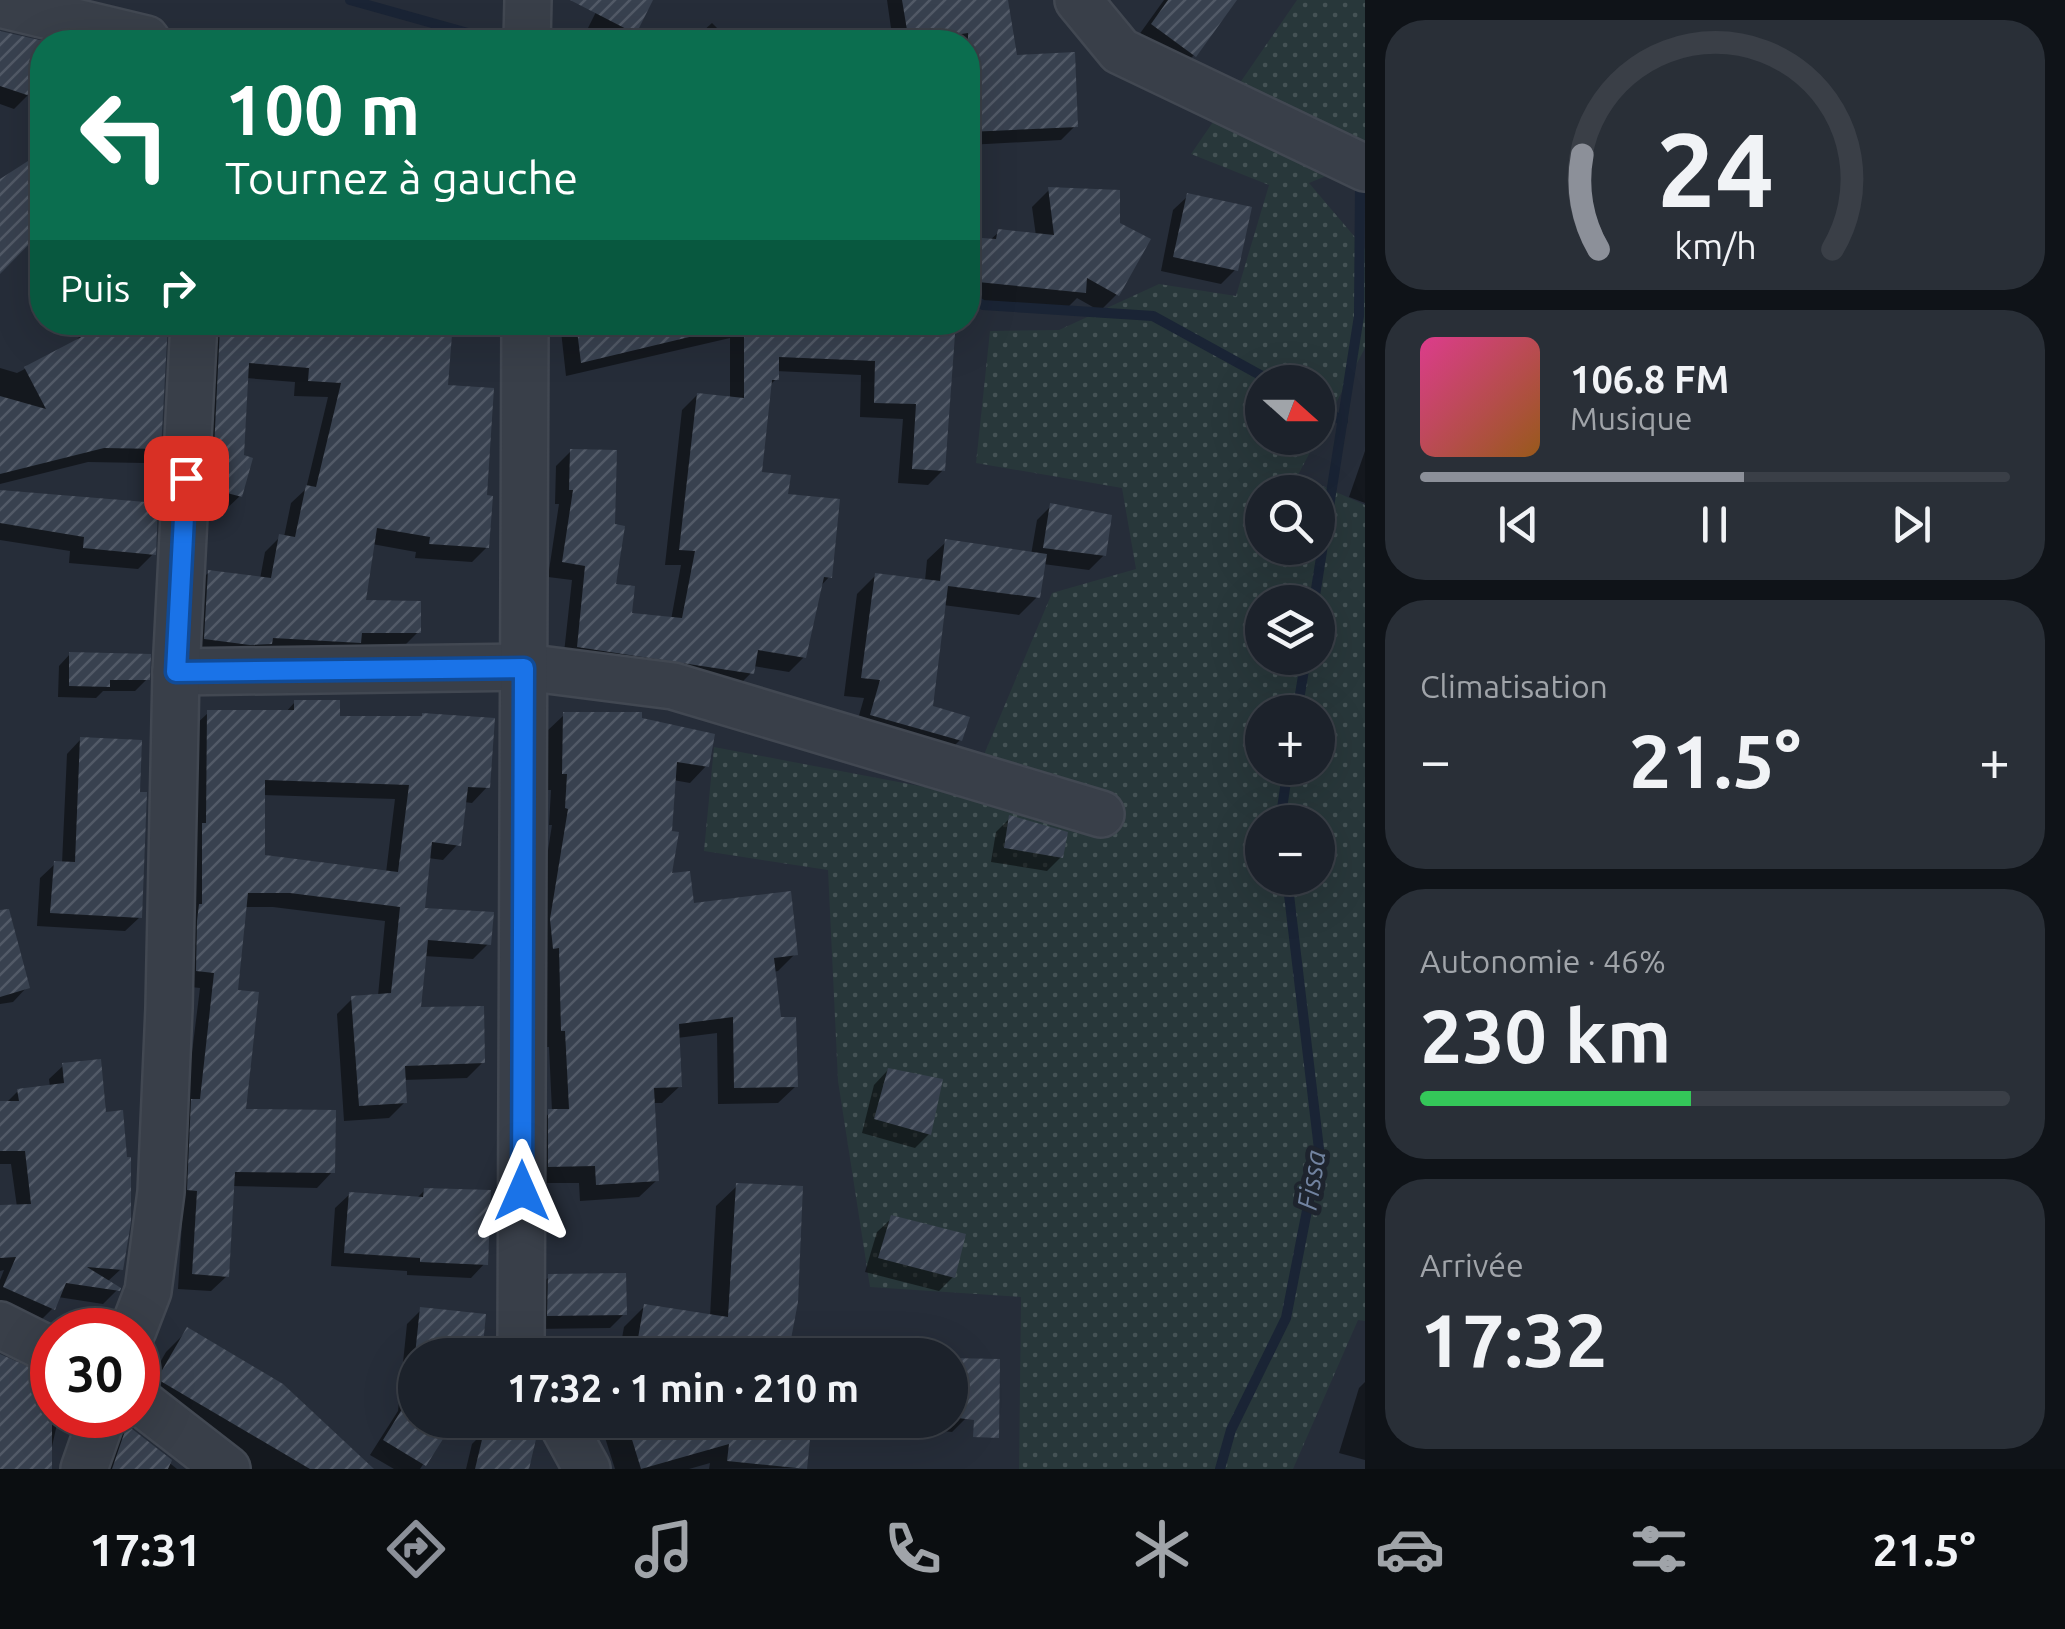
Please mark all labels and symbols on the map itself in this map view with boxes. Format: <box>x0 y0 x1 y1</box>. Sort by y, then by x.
north arrow <box>1245 365 1335 455</box>
pin <box>144 436 229 521</box>
position arrow <box>470 1139 574 1243</box>
water label: Fissa <box>1290 1148 1331 1212</box>
speed limit sign: 30 <box>30 1308 160 1438</box>

